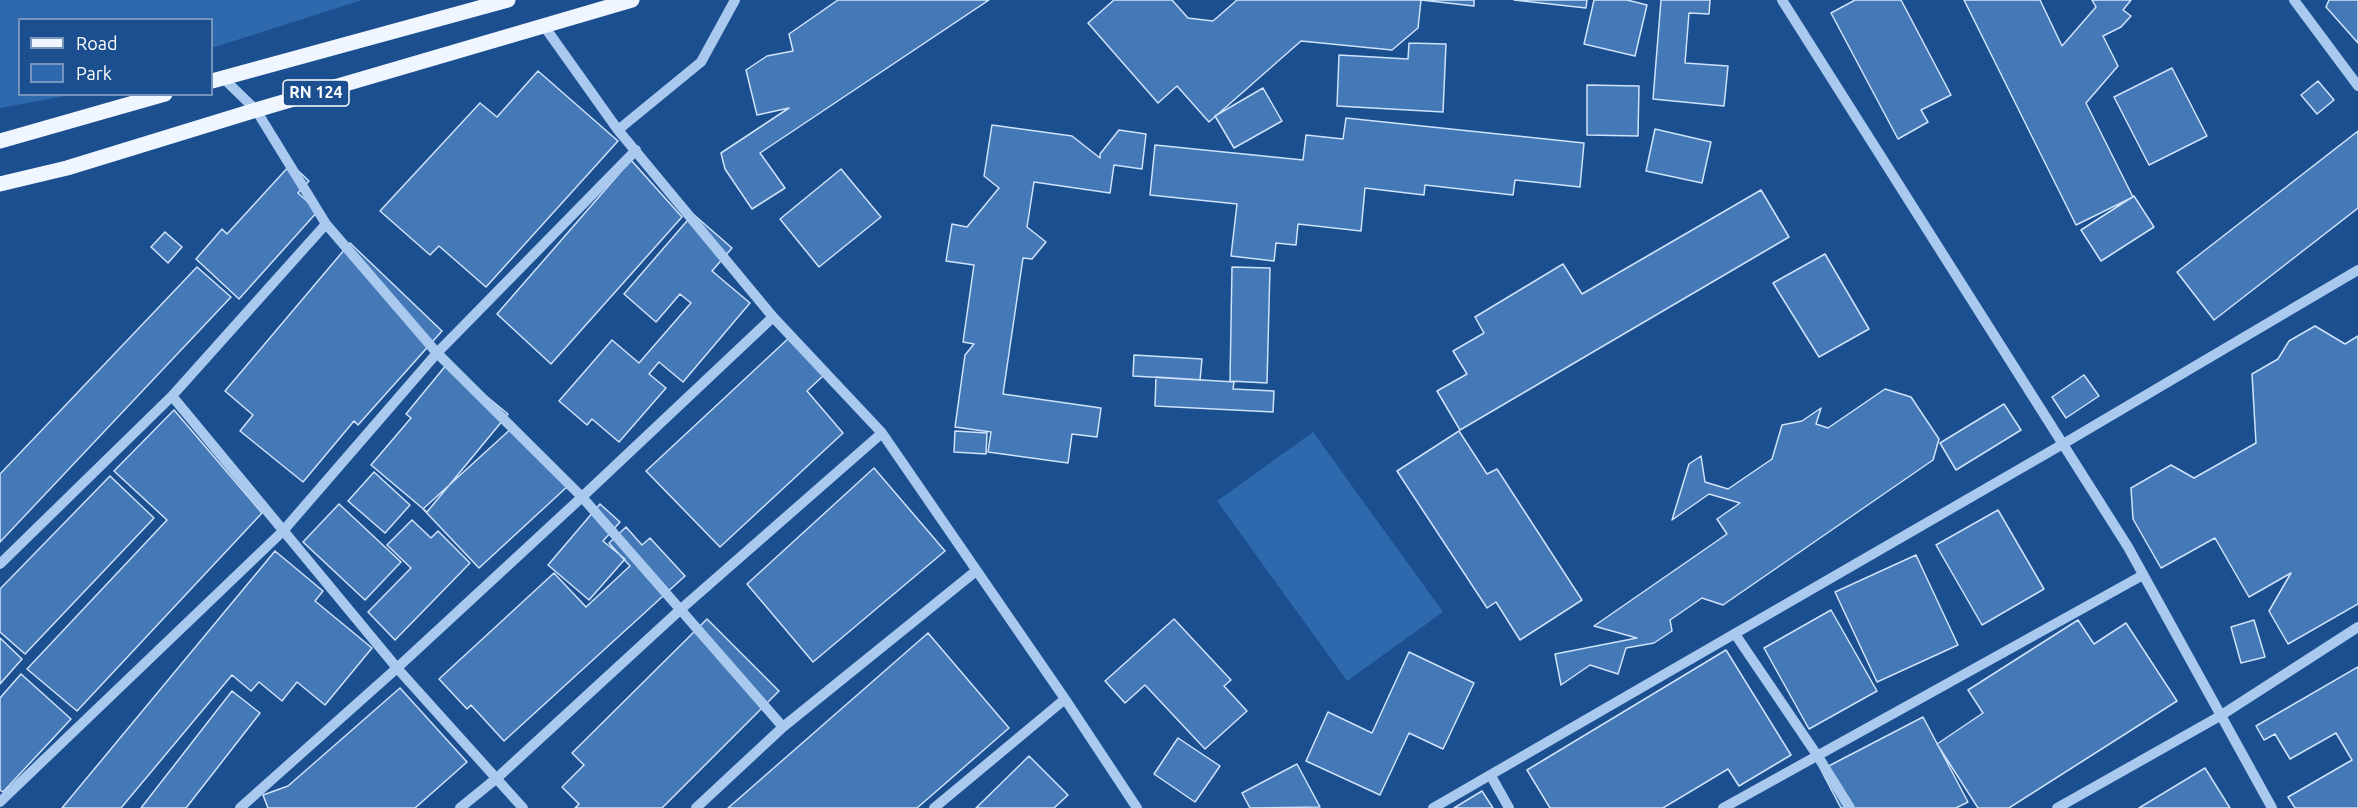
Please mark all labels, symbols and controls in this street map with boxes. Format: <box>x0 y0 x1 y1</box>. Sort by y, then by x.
legend <box>18 18 213 96</box>
text: Road <box>76 33 118 53</box>
text: Park <box>76 63 112 83</box>
road number: RN 124 <box>283 80 349 106</box>

